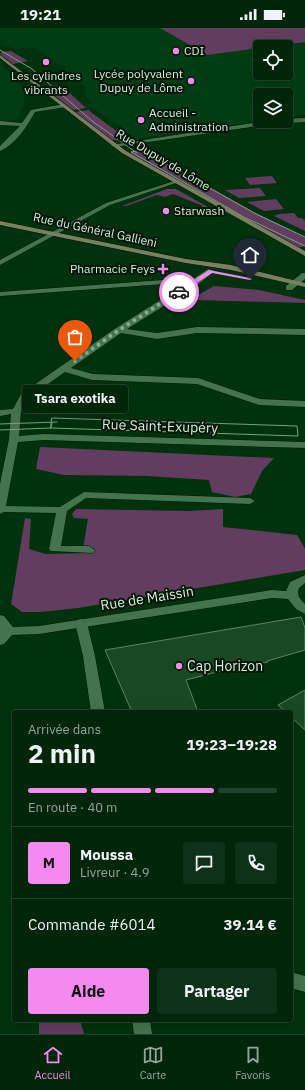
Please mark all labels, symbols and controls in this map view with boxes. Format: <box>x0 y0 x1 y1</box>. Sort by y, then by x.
text: 19:21 <box>20 5 61 24</box>
map controls <box>253 40 293 128</box>
button: locate <box>253 40 293 80</box>
place label: CDI <box>184 43 205 58</box>
marker: CDI <box>171 46 181 56</box>
marker: Les cylindres vibrants <box>41 57 51 67</box>
place label: Lycée polyvalent Dupuy de Lôme <box>94 66 183 95</box>
place label: Les cylindres vibrants <box>11 68 81 97</box>
marker: Lycée polyvalent Dupuy de Lôme <box>186 76 196 86</box>
button: layers <box>253 88 293 128</box>
place label: Accueil - Administration <box>149 105 228 134</box>
marker: Accueil - Administration <box>136 115 146 125</box>
street label: Rue Dupuy de Lôme <box>113 125 214 194</box>
place label: Starwash <box>174 203 224 218</box>
marker: Starwash <box>161 206 171 216</box>
street label: Rue du Général Gallieni <box>32 209 158 250</box>
pin <box>233 238 267 279</box>
icon: home <box>239 244 261 266</box>
place label: Pharmacie Feys <box>70 261 155 276</box>
marker: Pharmacie Feys <box>158 264 168 274</box>
courier <box>159 272 199 312</box>
icon: car <box>168 281 190 303</box>
pin <box>58 320 92 361</box>
icon: bag <box>64 326 86 348</box>
callout: Tsara exotika <box>22 385 128 413</box>
text: Tsara exotika <box>34 390 116 407</box>
street label: Rue Saint-Exupéry <box>101 415 219 437</box>
street label: Rue de Maissin <box>99 582 195 614</box>
place label: Cap Horizon <box>187 657 263 675</box>
marker: Cap Horizon <box>174 661 184 671</box>
text: Arrivée dans <box>28 721 101 738</box>
text: 19:23–19:28 <box>186 735 277 754</box>
text: 2 min <box>28 736 96 770</box>
text: En route · 40 m <box>28 799 117 816</box>
button: chat <box>183 842 225 884</box>
button: phone <box>235 842 277 884</box>
text: Moussa <box>80 845 133 864</box>
text: M <box>43 853 55 872</box>
text: Livreur · 4.9 <box>80 864 150 881</box>
text: Commande #6014 <box>28 915 156 934</box>
text: 39.14 € <box>223 915 277 934</box>
button: Aide <box>28 968 149 1014</box>
button: Partager <box>157 968 277 1014</box>
tab: Accueil <box>35 1044 71 1082</box>
tab: Carte <box>140 1044 166 1082</box>
tab: Favoris <box>235 1044 270 1082</box>

